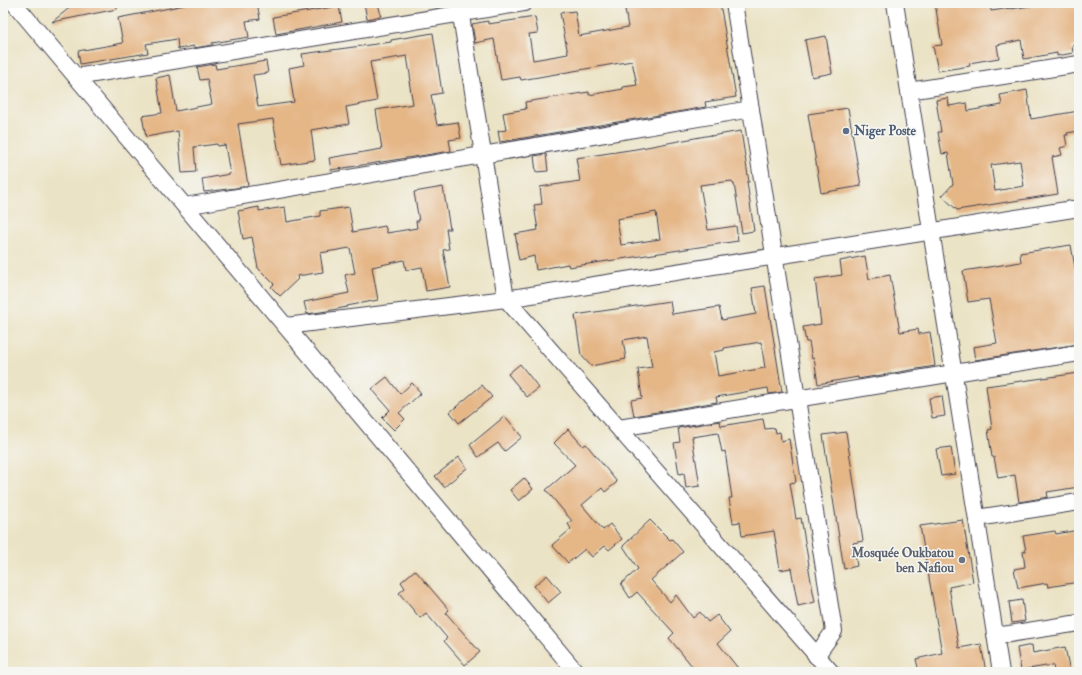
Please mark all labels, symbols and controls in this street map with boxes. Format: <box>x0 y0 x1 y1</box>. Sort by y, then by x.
place label: Niger Poste <box>853 123 917 140</box>
marker: Niger Poste <box>841 126 851 136</box>
place label: Mosquée Oukbatou ben Nafiou <box>851 545 954 576</box>
marker: Mosquée Oukbatou ben Nafiou <box>957 555 967 565</box>

